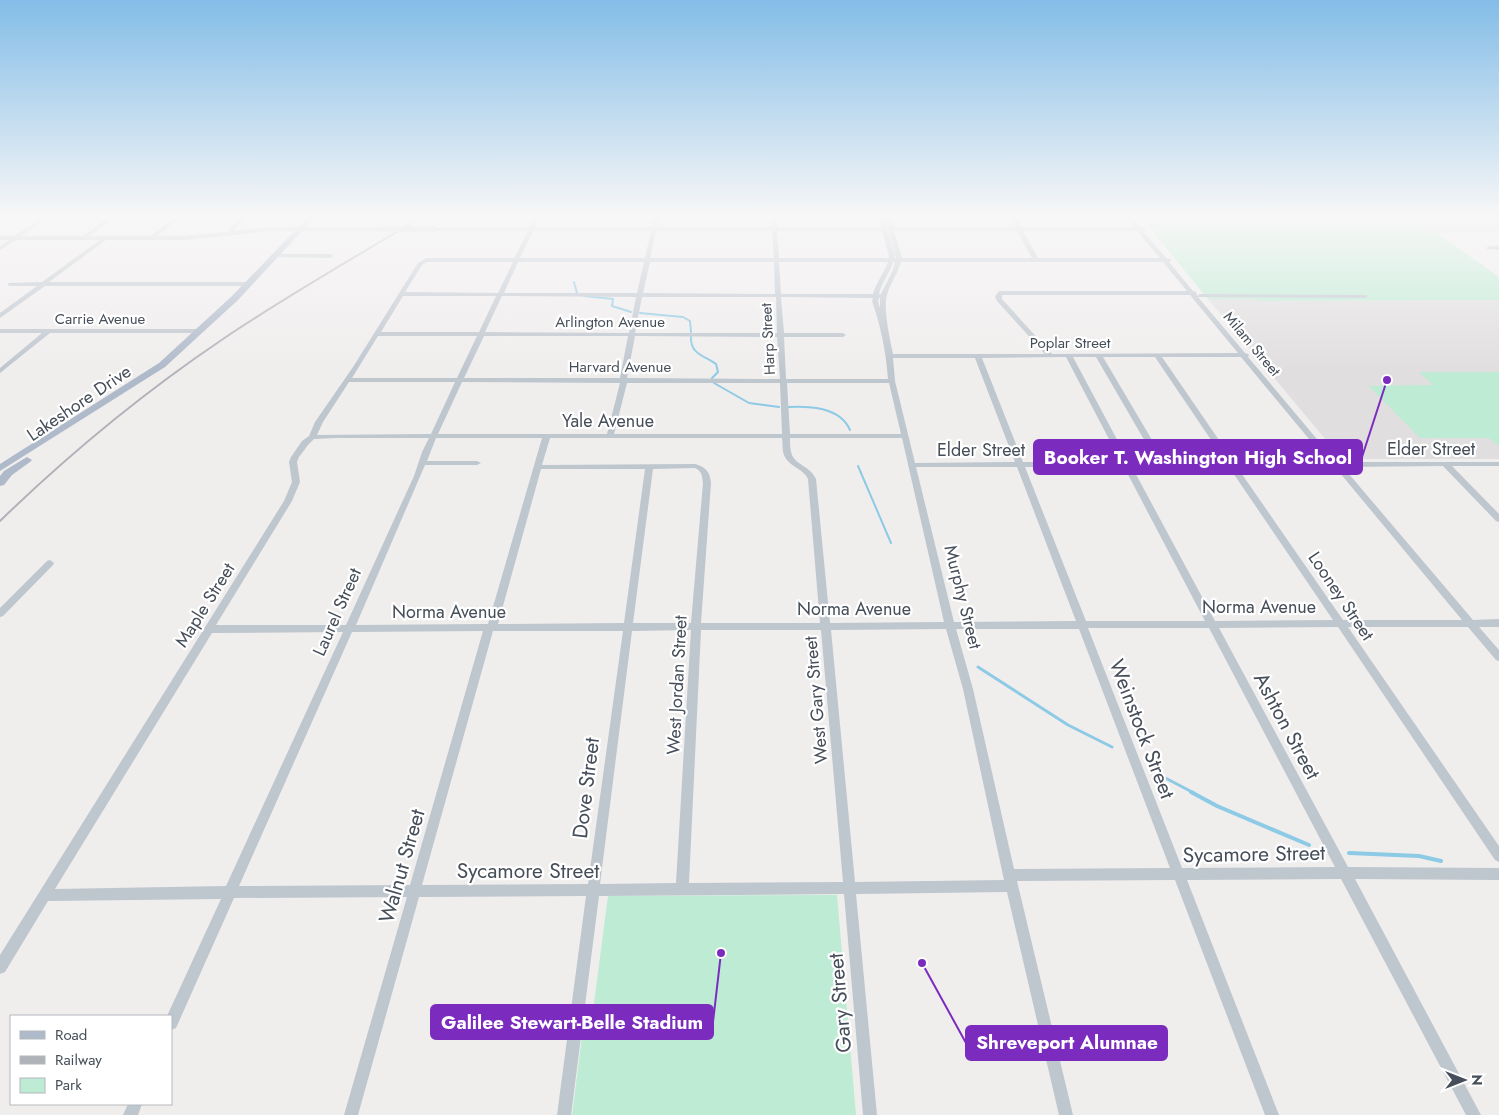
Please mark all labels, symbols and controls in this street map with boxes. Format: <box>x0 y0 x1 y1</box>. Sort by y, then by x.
street label: Harp Street <box>755 302 781 375</box>
street label: Milam Street <box>1218 307 1286 382</box>
street label: Carrie Avenue <box>55 308 146 330</box>
street label: Arlington Avenue <box>555 311 665 333</box>
street label: Poplar Street <box>1030 332 1111 354</box>
street label: Harvard Avenue <box>569 356 671 378</box>
street label: Lakeshore Drive <box>22 358 136 448</box>
street label: Yale Avenue <box>562 408 654 434</box>
street label: Elder Street <box>1387 436 1476 462</box>
street label: Elder Street <box>937 437 1026 463</box>
callout: Booker T. Washington High School <box>1034 440 1362 474</box>
text: Booker T. Washington High School <box>1044 444 1352 471</box>
street label: Murphy Street <box>938 542 989 652</box>
street label: Looney Street <box>1302 546 1381 646</box>
street label: Maple Street <box>169 557 242 652</box>
street label: Laurel Street <box>306 563 368 660</box>
street label: Norma Avenue <box>1202 594 1316 620</box>
street label: Norma Avenue <box>797 596 911 622</box>
street label: Norma Avenue <box>392 599 506 625</box>
street label: West Jordan Street <box>660 614 694 755</box>
street label: West Gary Street <box>797 634 835 765</box>
street label: Weinstock Street <box>1102 655 1182 803</box>
street label: Ashton Street <box>1246 667 1328 785</box>
street label: Dove Street <box>565 736 607 840</box>
street label: Walnut Street <box>371 806 433 926</box>
street label: Sycamore Street <box>1182 838 1326 870</box>
street label: Sycamore Street <box>457 856 599 886</box>
street label: Gary Street <box>821 952 859 1054</box>
callout: Galilee Stewart-Belle Stadium <box>431 1005 713 1039</box>
text: Galilee Stewart-Belle Stadium <box>441 1009 703 1036</box>
legend <box>10 1015 172 1105</box>
text: Road <box>55 1024 87 1046</box>
callout: Shreveport Alumnae <box>966 1026 1167 1060</box>
text: Shreveport Alumnae <box>976 1029 1158 1056</box>
text: Railway <box>55 1049 102 1071</box>
north arrow <box>1439 1055 1489 1105</box>
text: Park <box>55 1074 82 1096</box>
text: N <box>1467 1074 1487 1086</box>

